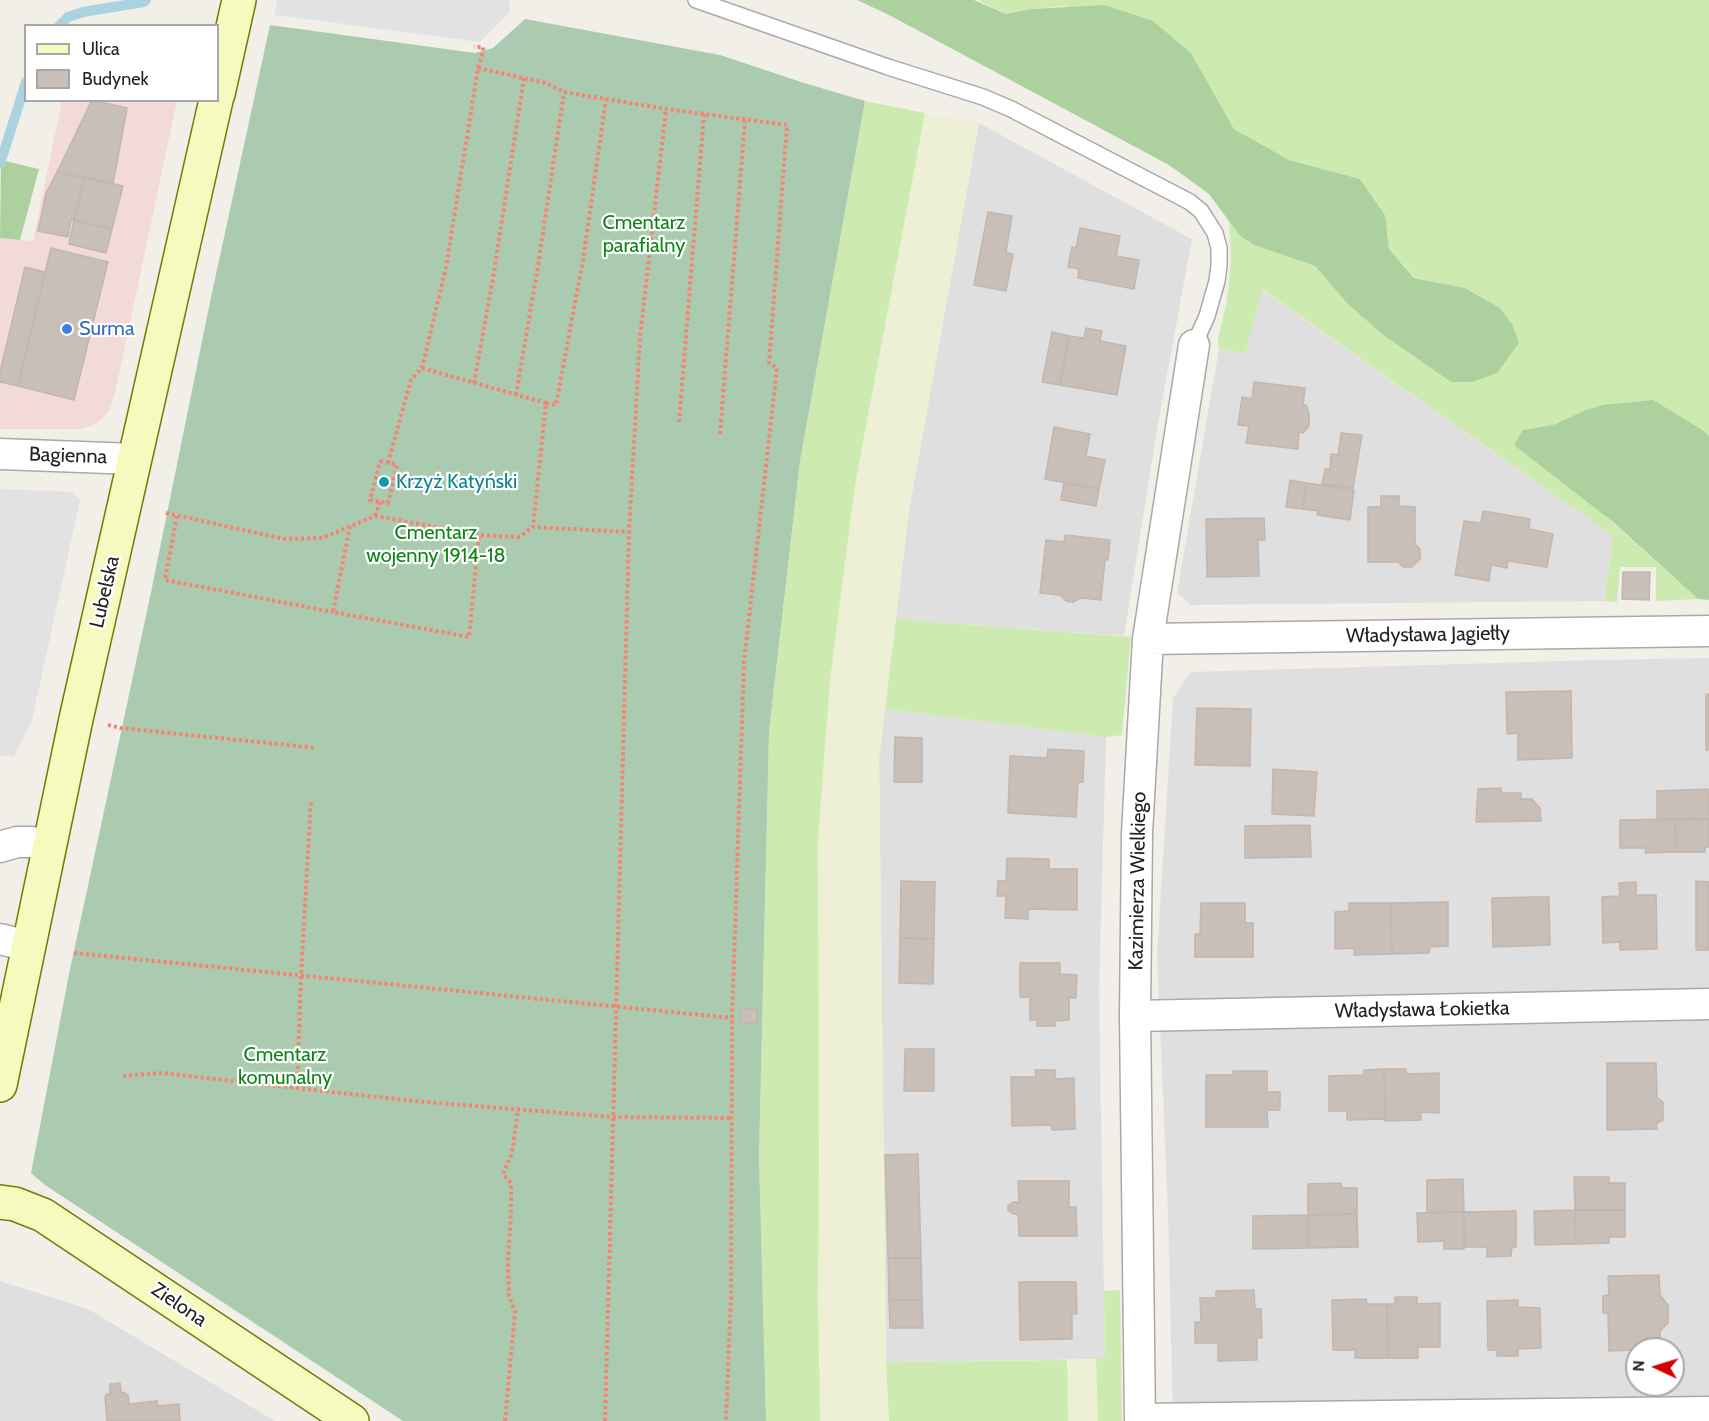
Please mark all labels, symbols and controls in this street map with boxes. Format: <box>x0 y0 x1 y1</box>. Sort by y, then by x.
legend <box>24 24 219 102</box>
text: Ulica <box>82 38 120 60</box>
text: Budynek <box>82 68 149 90</box>
park label: Cmentarz parafialny <box>602 211 686 258</box>
place label: Surma <box>79 317 134 341</box>
marker: Surma <box>60 322 74 336</box>
street label: Bagienna <box>28 443 108 469</box>
place label: Krzyż Katyński <box>396 470 517 494</box>
marker: Krzyż Katyński <box>377 475 391 489</box>
park label: Cmentarz wojenny 1914-18 <box>366 521 506 568</box>
street label: Lubelska <box>85 554 125 630</box>
street label: Władysława Jagiełły <box>1346 622 1510 648</box>
street label: Kazimierza Wielkiego <box>1124 791 1152 971</box>
street label: Władysława Łokietka <box>1334 996 1510 1024</box>
park label: Cmentarz komunalny <box>238 1043 332 1090</box>
street label: Zielona <box>147 1278 211 1332</box>
north arrow <box>1625 1337 1685 1397</box>
text: N <box>1629 1360 1648 1372</box>

